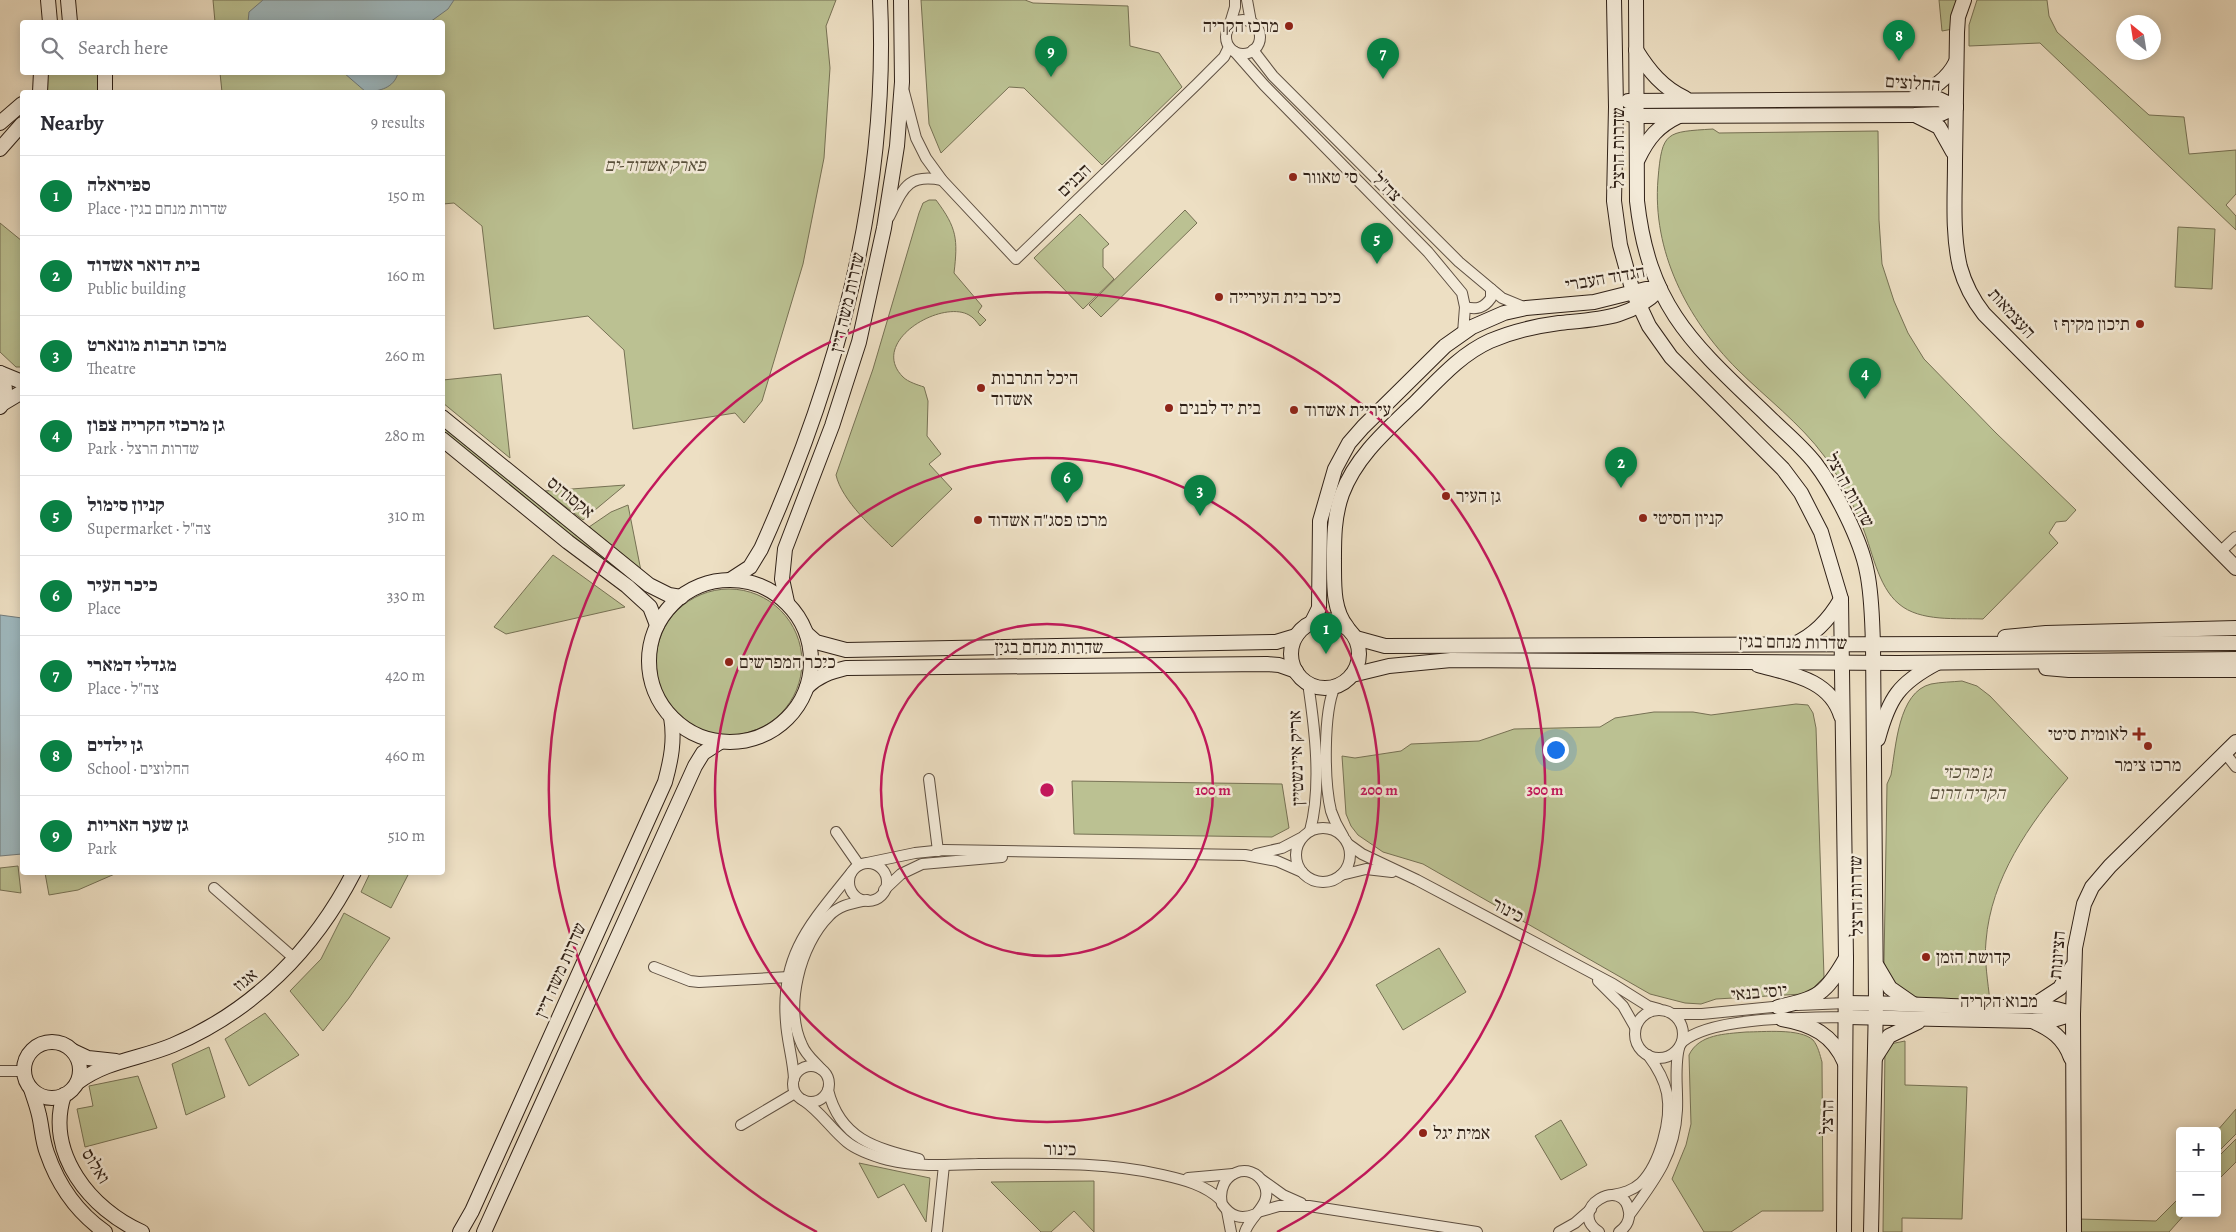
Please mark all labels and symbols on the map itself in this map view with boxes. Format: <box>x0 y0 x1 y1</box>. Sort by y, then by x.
place label: מרכז הקריה <box>1202 14 1279 38</box>
north arrow <box>2116 15 2161 60</box>
marker: מרכז הקריה <box>1283 20 1295 32</box>
pin: 8 <box>1883 20 1915 61</box>
pin: 9 <box>1035 36 1067 77</box>
pin: 7 <box>1367 38 1399 79</box>
street label: החלוצים <box>1884 69 1942 97</box>
street label: שדרות הרצל <box>1606 107 1630 189</box>
park label: פארק אשדוד-ים <box>604 153 707 177</box>
street label: הבנים <box>1052 158 1096 202</box>
place label: סי טאוור <box>1303 165 1358 189</box>
street label: צה"ל <box>1367 167 1407 207</box>
marker: סי טאוור <box>1287 171 1299 183</box>
pin: 5 <box>1361 223 1393 264</box>
street label: שדרות משה דיין <box>824 250 870 354</box>
street label: הגדוד העברי <box>1563 259 1647 297</box>
street label: העצמאות <box>1983 282 2041 344</box>
place label: כיכר בית העירייה <box>1229 285 1341 309</box>
marker: כיכר בית העירייה <box>1213 291 1225 303</box>
place label: תיכון מקיף ז <box>2053 312 2130 336</box>
marker: תיכון מקיף ז <box>2134 318 2146 330</box>
pin: 4 <box>1849 358 1881 399</box>
place label: היכל התרבות אשדוד <box>991 366 1078 411</box>
marker: היכל התרבות אשדוד <box>975 382 987 394</box>
place label: בית יד לבנים <box>1179 396 1261 420</box>
place label: עיריית אשדוד <box>1304 398 1391 422</box>
marker: בית יד לבנים <box>1163 402 1175 414</box>
marker: עיריית אשדוד <box>1288 404 1300 416</box>
pin: 2 <box>1605 447 1637 488</box>
street label: שדרות הרצל <box>1820 448 1880 532</box>
pin: 6 <box>1051 462 1083 503</box>
street label: אקסודוס <box>542 470 600 524</box>
pin: 3 <box>1184 475 1216 516</box>
place label: גן העיר <box>1456 484 1501 508</box>
marker: גן העיר <box>1440 490 1452 502</box>
place label: קניון הסיטי <box>1653 506 1724 530</box>
place label: מרכז פסג"ה אשדוד <box>988 508 1108 532</box>
marker: קניון הסיטי <box>1637 512 1649 524</box>
marker: מרכז פסג"ה אשדוד <box>972 514 984 526</box>
pin: 1 <box>1310 613 1342 654</box>
street label: שדרות מנחם בגין <box>1738 629 1848 655</box>
street label: שדרות מנחם בגין <box>995 635 1103 659</box>
place label: כיכר המפרשים <box>739 650 836 674</box>
marker: כיכר המפרשים <box>723 656 735 668</box>
street label: אריק איינשטיין <box>1282 710 1310 806</box>
place label: לאומית סיטי <box>2048 722 2128 746</box>
marker: לאומית סיטי <box>2132 727 2146 741</box>
your location <box>1543 737 1569 763</box>
marker: מרכז צימר <box>2142 740 2154 752</box>
place label: מרכז צימר <box>2115 753 2181 777</box>
park label: גן מרכזי הקריה דרום <box>1929 760 2006 805</box>
text: 100 m <box>1195 780 1231 800</box>
text: 200 m <box>1360 780 1398 800</box>
text: 300 m <box>1527 780 1564 800</box>
centre of rings <box>1038 781 1056 799</box>
street label: שדרות הרצל <box>1843 855 1869 937</box>
street label: כינור <box>1488 892 1528 928</box>
street label: שדרות משה דיין <box>528 919 592 1021</box>
street label: הציונות <box>2043 930 2071 980</box>
place label: קדושת הזמן <box>1936 945 2011 969</box>
marker: קדושת הזמן <box>1920 951 1932 963</box>
street label: אגוז <box>228 963 262 997</box>
street label: יוסי בנאי <box>1730 978 1788 1006</box>
street label: מבוא הקריה <box>1960 989 2038 1013</box>
street label: הרצל <box>1815 1099 1839 1135</box>
place label: אמית יגל <box>1433 1121 1490 1145</box>
marker: אמית יגל <box>1417 1127 1429 1139</box>
street label: כינור <box>1043 1137 1077 1161</box>
street label: ואלוס <box>76 1144 116 1188</box>

